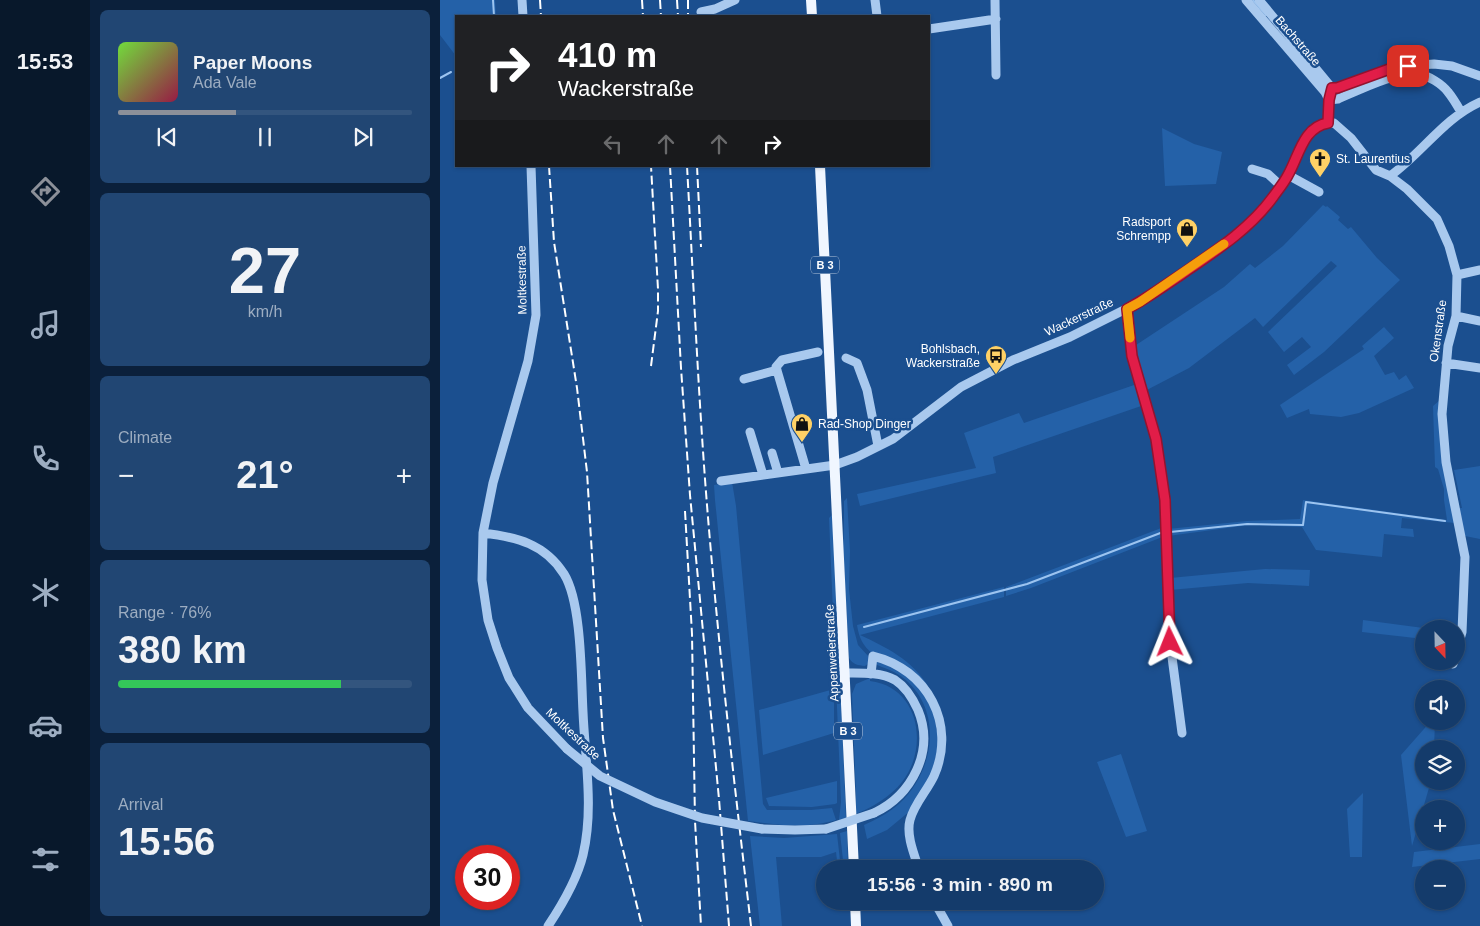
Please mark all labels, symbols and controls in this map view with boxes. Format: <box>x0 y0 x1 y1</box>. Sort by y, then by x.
street label: Bachstraße <box>1273 13 1324 69</box>
icon: right <box>475 35 540 100</box>
text: 410 m <box>558 35 657 74</box>
pin <box>1387 45 1429 87</box>
text: 15:53 <box>17 49 73 74</box>
text: Paper Moons <box>193 52 312 73</box>
icon: arrive <box>1394 52 1422 80</box>
text: Ada Vale <box>193 74 257 91</box>
text: Wackerstraße <box>558 76 694 101</box>
icon: previous <box>153 123 181 151</box>
icon: pause <box>251 123 279 151</box>
icon: next <box>349 123 377 151</box>
icon: left <box>599 130 627 158</box>
icon: ahead <box>652 130 680 158</box>
icon: ahead <box>705 130 733 158</box>
icon: right <box>758 130 786 158</box>
church icon: St. Laurentius <box>1308 147 1332 178</box>
place label: St. Laurentius <box>1336 152 1410 166</box>
icon: directions <box>28 174 63 209</box>
place label: Radsport Schrempp <box>1116 215 1172 243</box>
shop icon: Radsport Schrempp <box>1175 217 1199 248</box>
text: 27 <box>229 234 301 307</box>
street label: Moltkestraße <box>514 245 530 315</box>
road number: B 3 <box>811 256 839 274</box>
street label: Wackerstraße <box>1042 295 1116 339</box>
street label: Okenstraße <box>1427 299 1449 363</box>
text: km/h <box>248 303 282 320</box>
icon: music <box>28 307 63 342</box>
place label: Bohlsbach, Wackerstraße <box>906 342 980 370</box>
bus stop icon: Bohlsbach, Wackerstraße <box>984 344 1008 375</box>
shop icon: Rad-Shop Dinger <box>790 412 814 443</box>
place label: Rad-Shop Dinger <box>818 417 911 431</box>
text: Climate <box>118 429 172 446</box>
icon: phone <box>28 441 63 476</box>
text: 21° <box>236 454 294 496</box>
text: − <box>118 460 134 491</box>
text: + <box>396 460 412 491</box>
icon: climate <box>28 575 63 610</box>
text: Range · 76% <box>118 604 211 621</box>
street label: Appenweierstraße <box>822 604 842 702</box>
position arrow <box>1143 615 1195 667</box>
north arrow <box>1415 620 1465 670</box>
map controls <box>1415 620 1465 910</box>
text: 380 km <box>118 629 247 671</box>
button: sound <box>1415 680 1465 730</box>
street label: Moltkestraße <box>543 705 603 763</box>
icon: car <box>28 708 63 743</box>
road number: B 3 <box>834 722 862 739</box>
button: layers <box>1415 740 1465 790</box>
text: Arrival <box>118 796 163 813</box>
button: + <box>1415 800 1465 850</box>
text: 15:56 <box>118 821 215 863</box>
icon: filters <box>28 842 63 877</box>
speed limit sign: 30 <box>455 845 520 910</box>
button: − <box>1415 860 1465 910</box>
text: 15:56 · 3 min · 890 m <box>867 874 1053 895</box>

